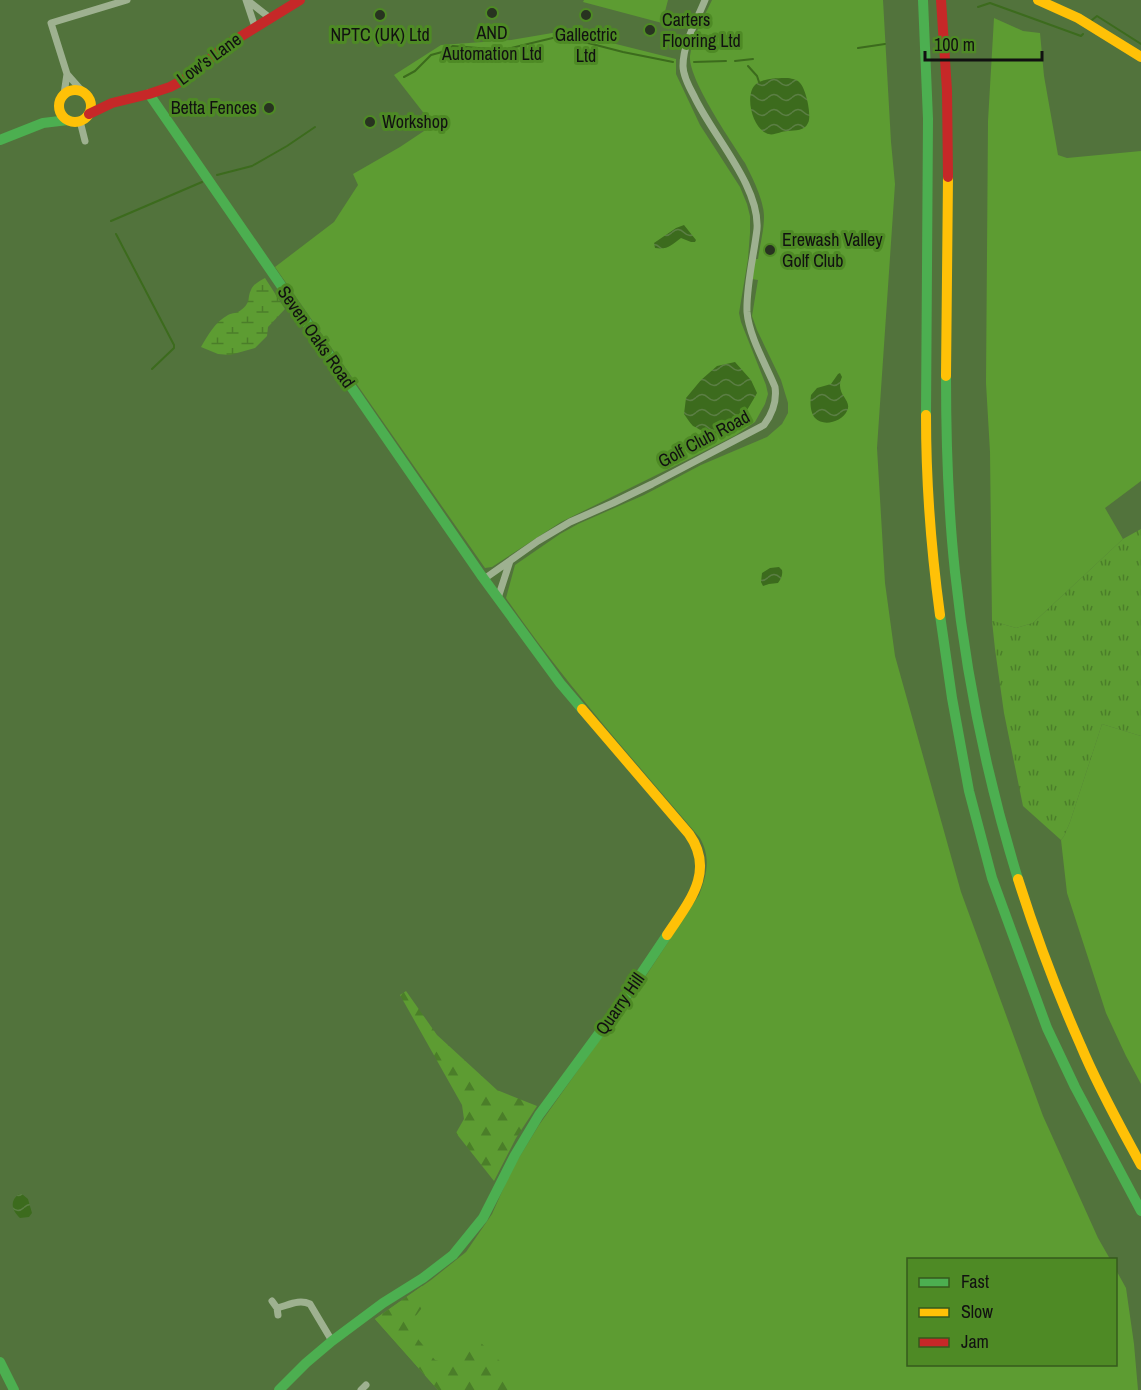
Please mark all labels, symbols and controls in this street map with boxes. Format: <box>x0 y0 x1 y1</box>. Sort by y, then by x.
marker: AND Automation Ltd <box>485 6 499 20</box>
place label: Carters Flooring Ltd <box>662 7 741 53</box>
marker: NPTC (UK) Ltd <box>373 8 387 22</box>
marker: Gallectric Ltd <box>579 8 593 22</box>
place label: AND Automation Ltd <box>441 20 542 66</box>
place label: NPTC (UK) Ltd <box>330 22 430 47</box>
place label: Gallectric Ltd <box>555 22 617 68</box>
marker: Carters Flooring Ltd <box>643 23 657 37</box>
scale bar <box>925 24 1042 62</box>
street label: Low's Lane <box>171 27 246 91</box>
text: 100 m <box>934 32 975 57</box>
place label: Betta Fences <box>171 95 257 120</box>
marker: Betta Fences <box>262 101 276 115</box>
place label: Workshop <box>382 109 448 134</box>
marker: Workshop <box>363 115 377 129</box>
place label: Erewash Valley Golf Club <box>782 227 883 273</box>
marker: Erewash Valley Golf Club <box>763 243 777 257</box>
street label: Seven Oaks Road <box>272 280 361 393</box>
street label: Golf Club Road <box>653 404 754 473</box>
street label: Quarry Hill <box>589 968 650 1040</box>
legend <box>907 1258 1117 1366</box>
text: Fast <box>961 1269 989 1294</box>
text: Slow <box>961 1299 993 1324</box>
text: Jam <box>961 1329 989 1354</box>

